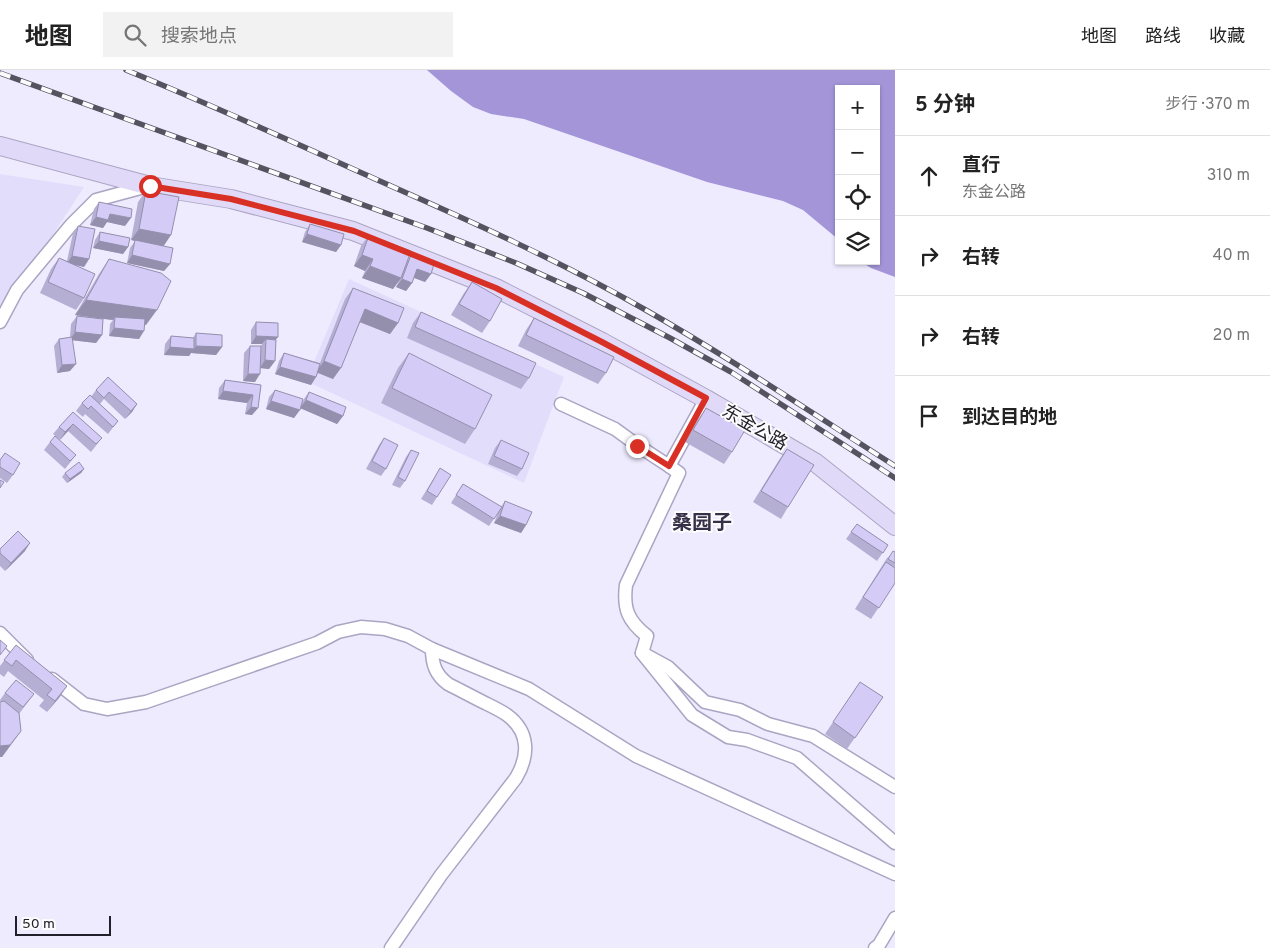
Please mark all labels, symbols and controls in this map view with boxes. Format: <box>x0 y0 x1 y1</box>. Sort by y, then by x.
search box <box>103 12 453 57</box>
icon: search <box>121 21 149 49</box>
text: 地图 <box>25 23 73 53</box>
text: 搜索地点 <box>161 25 237 49</box>
text: 地图 <box>1081 26 1117 49</box>
text: 路线 <box>1145 26 1181 49</box>
text: 收藏 <box>1209 26 1245 49</box>
map controls <box>835 85 880 265</box>
button: + <box>835 85 880 130</box>
text: 5 分钟 <box>915 92 975 119</box>
text: 步行 · 370 m <box>1166 95 1250 115</box>
button: − <box>835 130 880 175</box>
text: 直行 <box>962 154 1000 178</box>
icon: ahead <box>915 162 943 190</box>
text: 310 m <box>1207 166 1250 186</box>
route start <box>139 175 162 198</box>
button: locate <box>835 175 880 220</box>
text: 东金公路 <box>962 183 1026 203</box>
button: layers <box>835 220 880 265</box>
icon: right <box>915 242 943 270</box>
text: 右转 <box>962 246 1000 270</box>
text: 40 m <box>1212 246 1250 266</box>
icon: right <box>915 322 943 350</box>
text: 右转 <box>962 326 1000 350</box>
text: 20 m <box>1213 326 1250 346</box>
street label: 东金公路 <box>717 400 791 456</box>
icon: arrive <box>915 402 943 430</box>
text: 到达目的地 <box>962 406 1057 430</box>
route end <box>626 435 649 458</box>
district label: 桑园子 <box>672 511 732 537</box>
scale bar <box>15 913 111 936</box>
text: 50 m <box>22 916 55 933</box>

